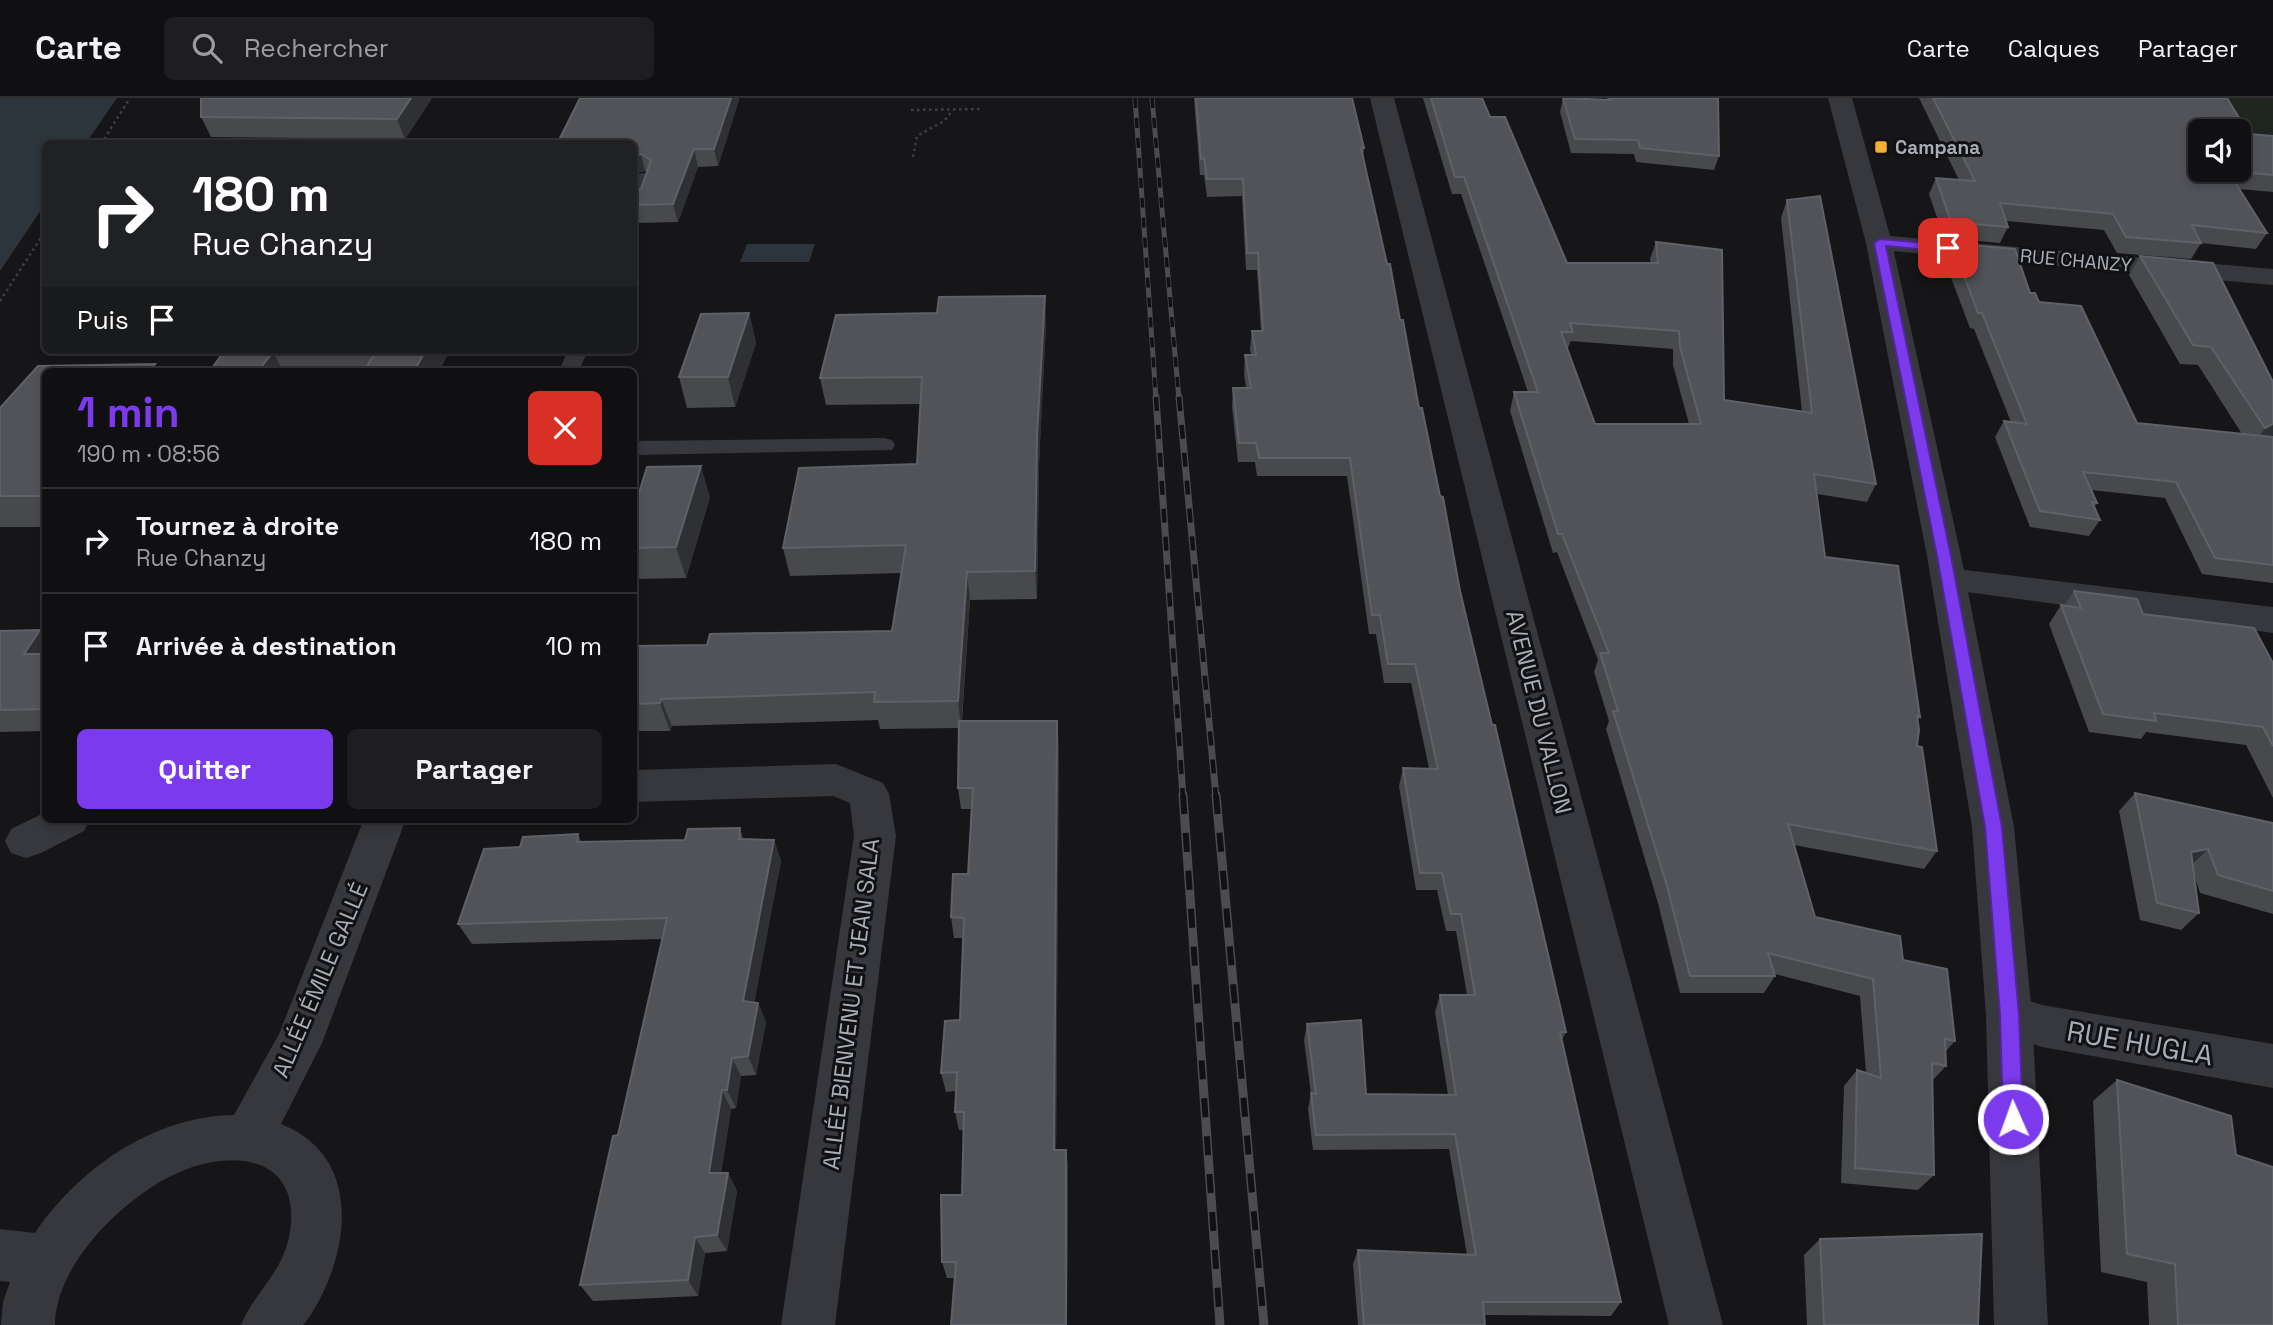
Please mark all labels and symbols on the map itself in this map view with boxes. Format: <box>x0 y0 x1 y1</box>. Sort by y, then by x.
place label: Campana <box>1895 135 1980 160</box>
marker: Campana <box>1873 139 1889 155</box>
pin <box>1918 218 1978 278</box>
street label: RUE CHANZY <box>2019 243 2133 278</box>
street label: AVENUE DU VALLON <box>1499 607 1579 817</box>
street label: ALLÉE BIENVENU ET JEAN SALA <box>816 837 886 1171</box>
street label: ALLÉE ÉMILE GALLÉ <box>265 878 375 1082</box>
street label: RUE HUGLA <box>2064 1012 2216 1074</box>
position arrow <box>1976 1082 2050 1156</box>

